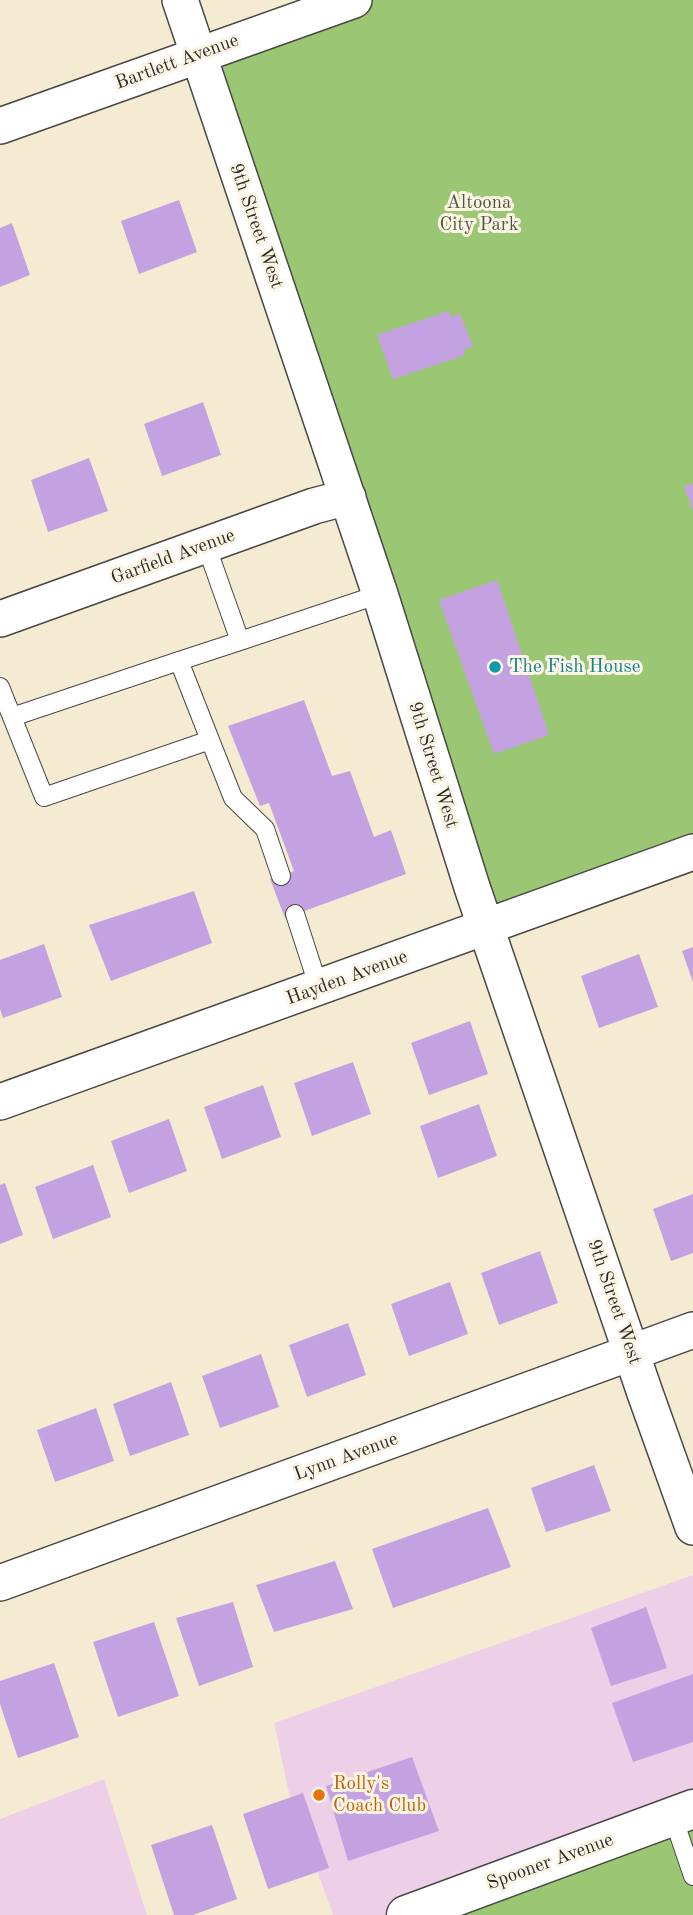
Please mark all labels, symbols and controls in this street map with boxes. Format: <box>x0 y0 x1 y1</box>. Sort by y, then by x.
street label: Bartlett Avenue <box>112 29 242 95</box>
street label: 9th Street West <box>224 160 288 292</box>
park label: Altoona City Park <box>439 192 519 236</box>
street label: Garfield Avenue <box>108 524 238 590</box>
place label: The Fish House <box>509 656 640 678</box>
marker: The Fish House <box>487 659 503 675</box>
street label: 9th Street West <box>403 699 463 831</box>
street label: Hayden Avenue <box>283 945 411 1011</box>
street label: 9th Street West <box>582 1236 646 1368</box>
street label: Lynn Avenue <box>291 1428 401 1486</box>
place label: Rolly's Coach Club <box>333 1773 426 1817</box>
marker: Rolly's Coach Club <box>311 1787 327 1803</box>
street label: Spooner Avenue <box>484 1829 616 1895</box>

